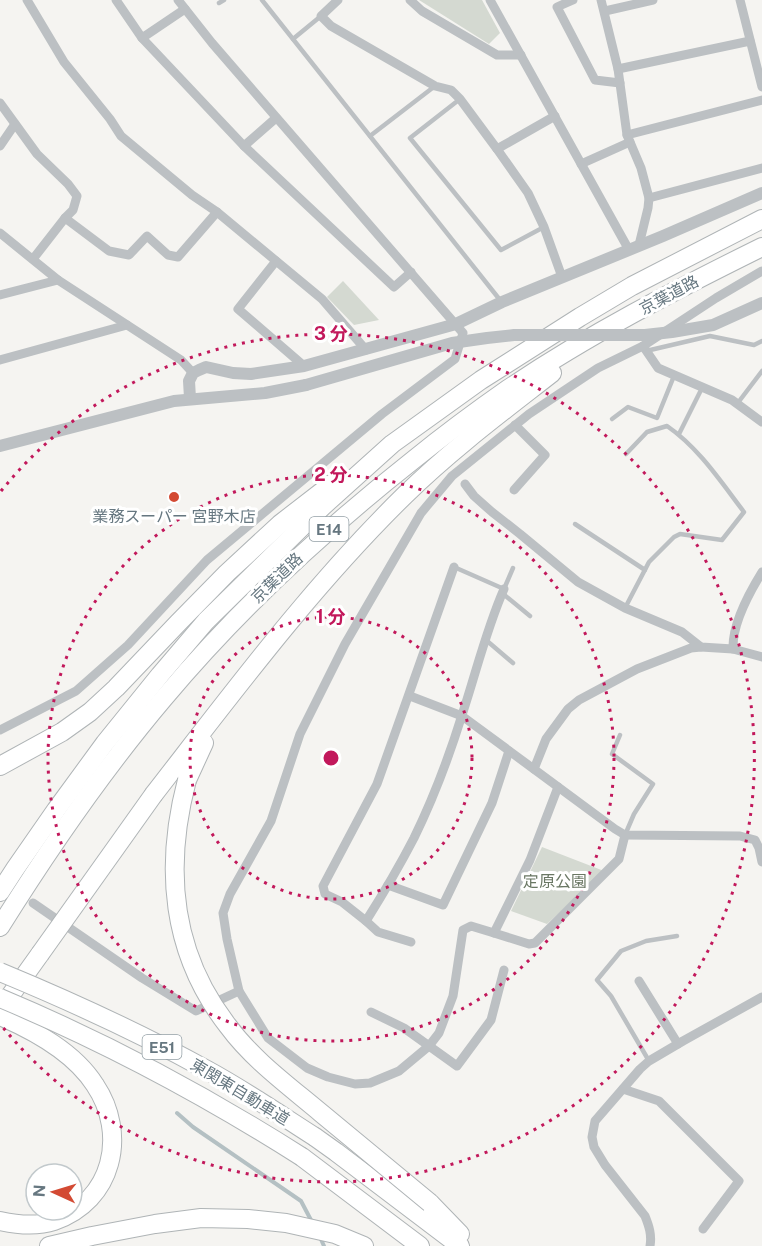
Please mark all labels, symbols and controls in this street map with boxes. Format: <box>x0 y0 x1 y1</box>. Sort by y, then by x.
street label: 京葉道路 <box>636 272 702 318</box>
text: 3 分 <box>314 323 348 344</box>
text: 2 分 <box>314 464 348 485</box>
marker: 業務スーパー 宮野木店 <box>167 490 181 504</box>
place label: 業務スーパー 宮野木店 <box>92 507 256 526</box>
road number: E14 <box>310 517 348 541</box>
street label: 京葉道路 <box>247 549 307 607</box>
text: 1 分 <box>316 606 346 627</box>
centre of rings <box>321 748 341 768</box>
park label: 定原公園 <box>523 872 587 891</box>
road number: E51 <box>142 1035 182 1059</box>
street label: 東関東自動車道 <box>187 1055 293 1129</box>
north arrow <box>24 1162 84 1222</box>
text: N <box>30 1184 49 1198</box>

